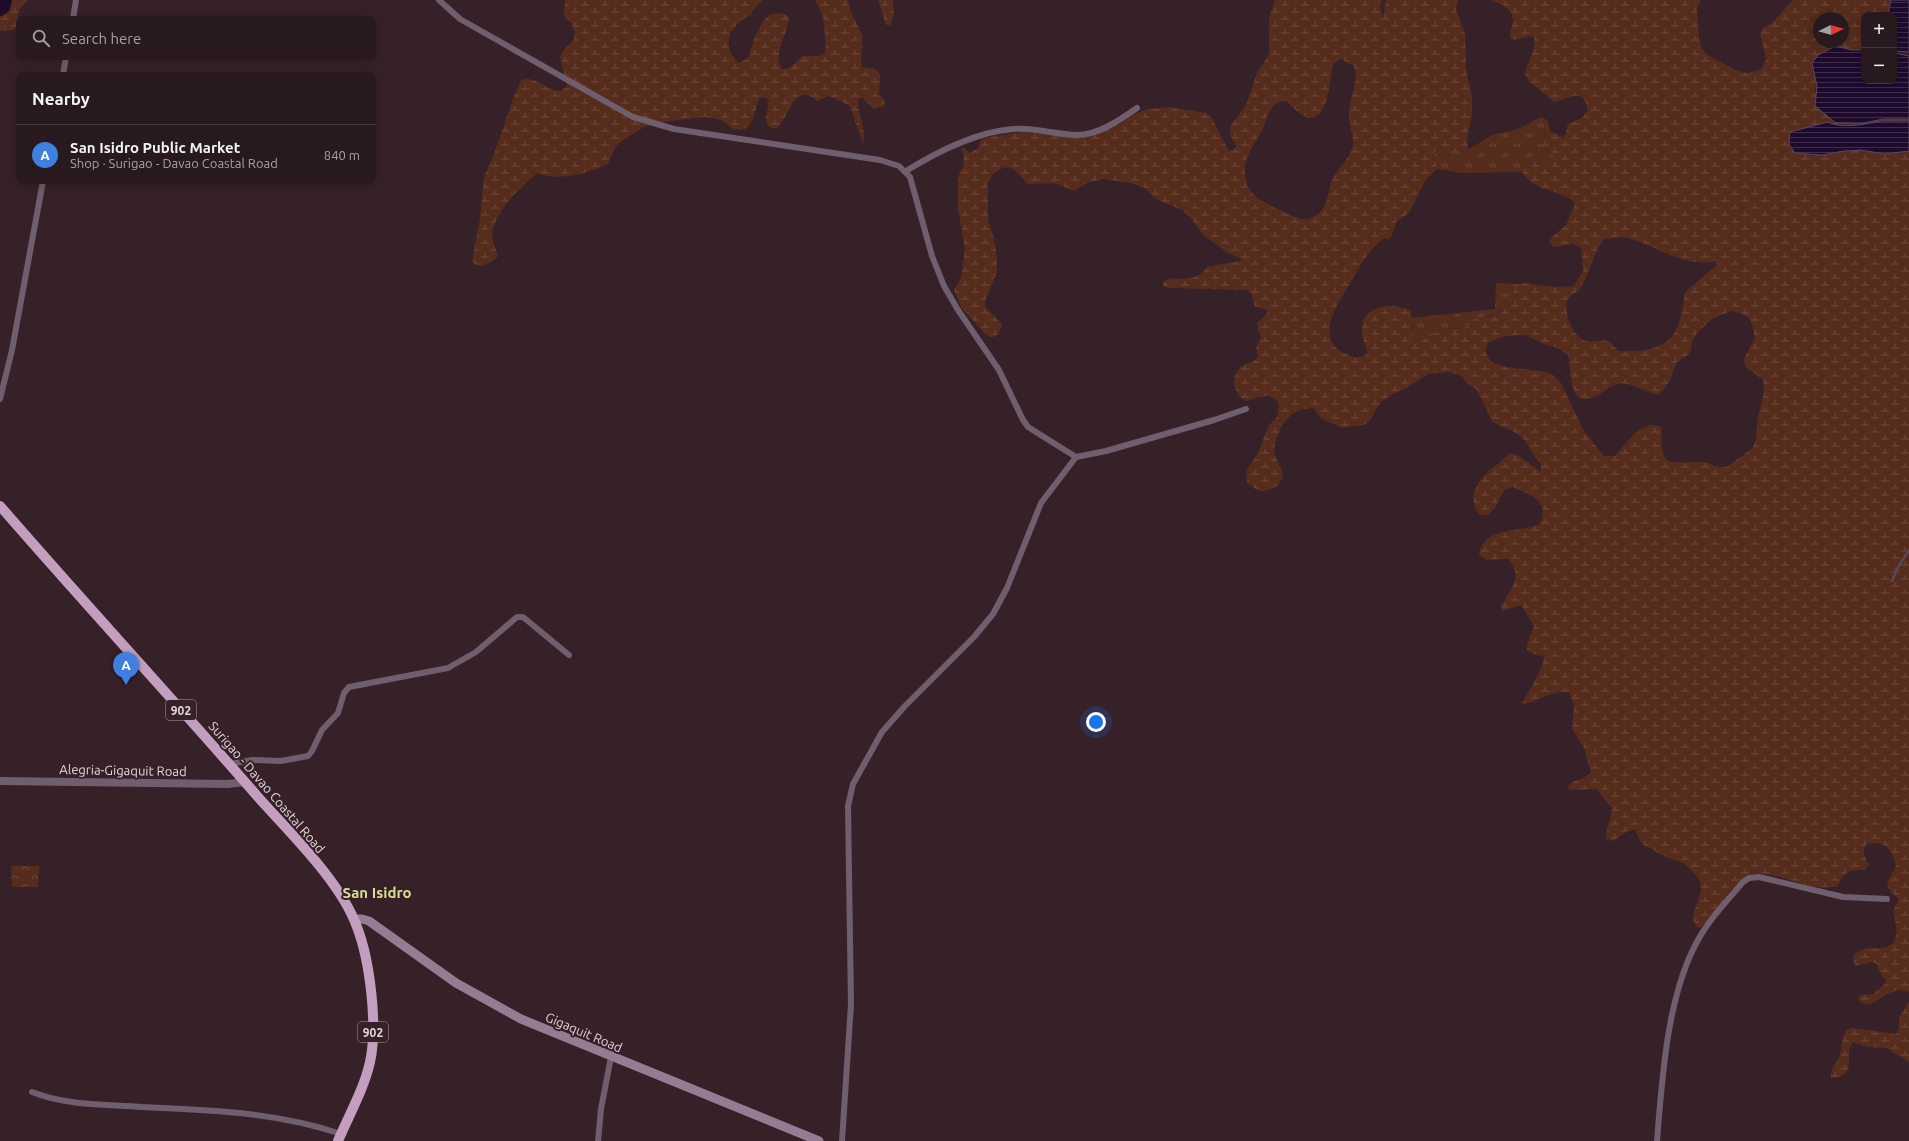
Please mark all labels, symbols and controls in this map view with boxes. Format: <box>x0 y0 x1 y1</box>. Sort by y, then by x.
north arrow <box>1813 12 1849 48</box>
map controls <box>1861 12 1897 84</box>
button: + <box>1861 12 1897 48</box>
search box <box>16 16 376 60</box>
icon: search <box>30 27 52 49</box>
text: Search here <box>62 30 141 47</box>
button: − <box>1861 48 1897 84</box>
text: Nearby <box>32 89 90 108</box>
text: San Isidro Public Market <box>70 139 240 156</box>
text: A <box>40 148 50 162</box>
text: 840 m <box>324 148 360 162</box>
text: Shop · Surigao - Davao Coastal Road <box>70 156 278 170</box>
pin: A <box>113 652 139 685</box>
road number: 902 <box>166 700 196 720</box>
your location <box>1086 712 1106 732</box>
street label: Surigao - Davao Coastal Road <box>206 719 328 855</box>
street label: Alegria-Gigaquit Road <box>59 762 187 778</box>
district label: San Isidro <box>343 884 411 901</box>
street label: Gigaquit Road <box>543 1009 625 1055</box>
road number: 902 <box>358 1022 388 1042</box>

